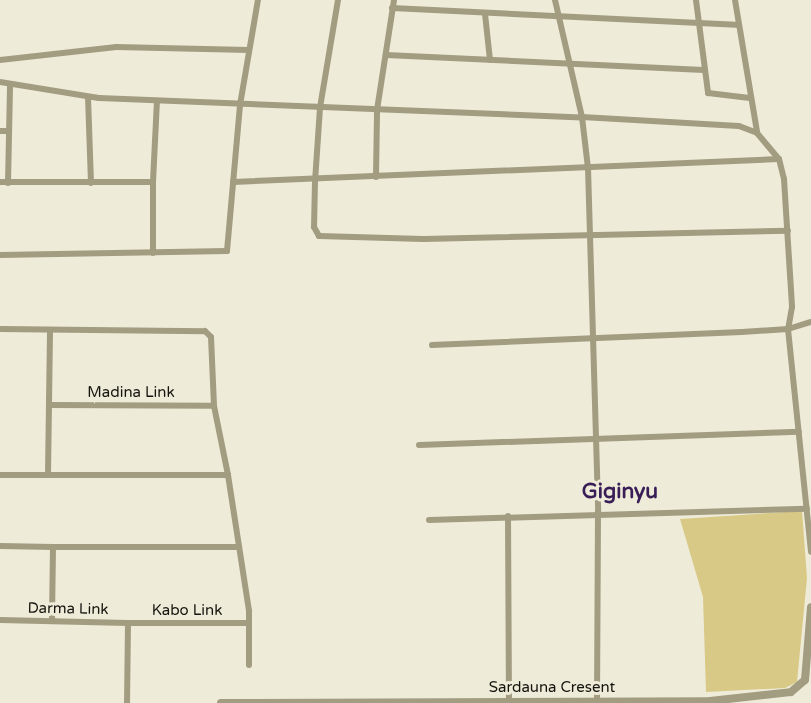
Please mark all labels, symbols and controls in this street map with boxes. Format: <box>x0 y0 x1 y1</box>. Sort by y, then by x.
street label: Madina Link <box>87 384 175 402</box>
district label: Giginyu <box>582 479 658 505</box>
street label: Darma Link <box>27 599 109 619</box>
street label: Kabo Link <box>152 602 222 620</box>
street label: Sardauna Cresent <box>489 679 615 697</box>

